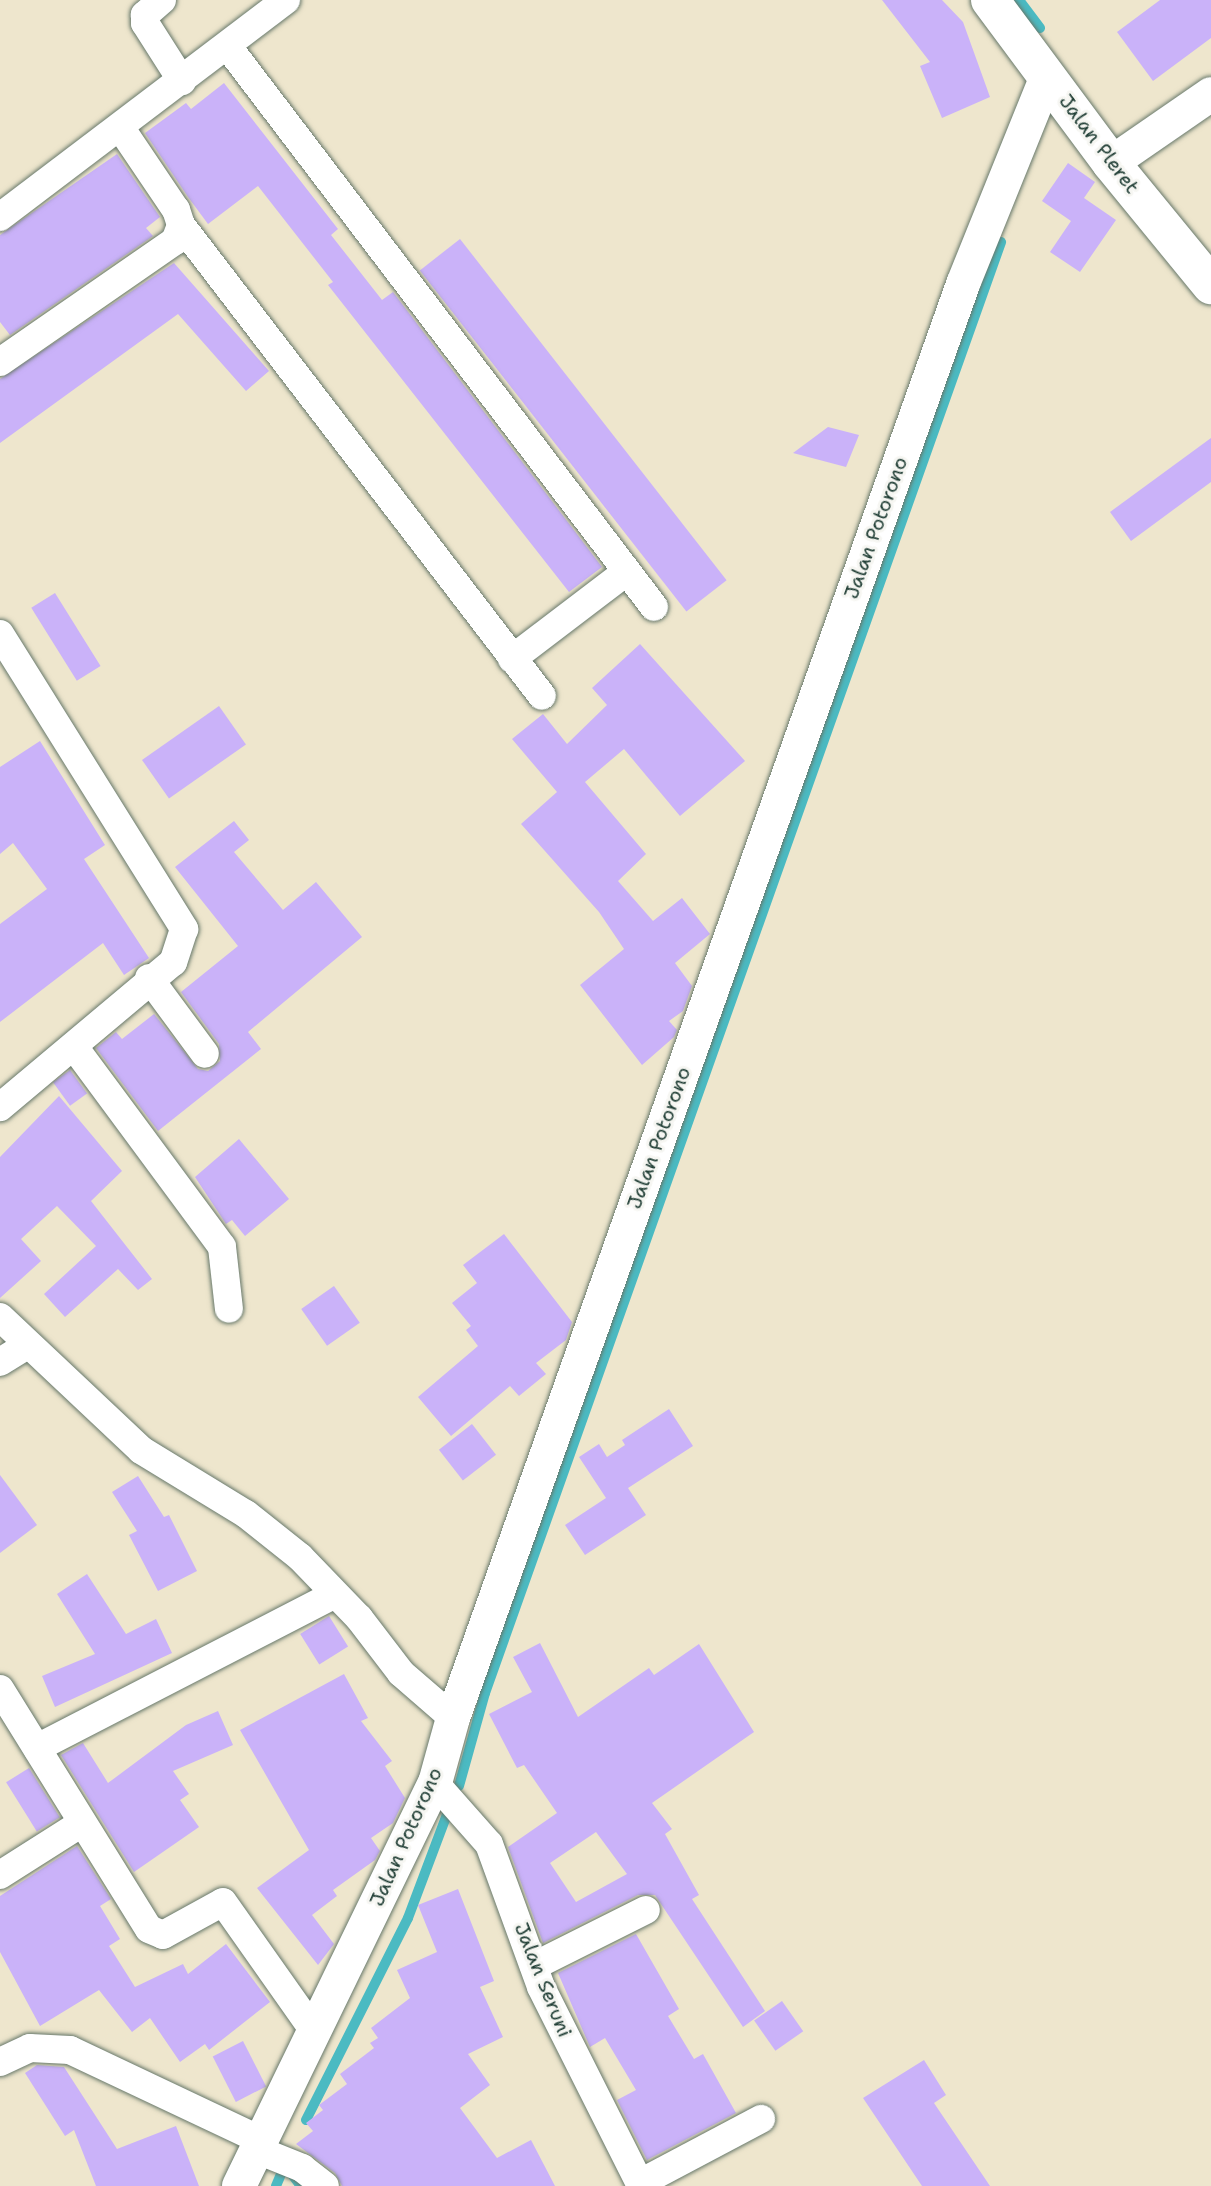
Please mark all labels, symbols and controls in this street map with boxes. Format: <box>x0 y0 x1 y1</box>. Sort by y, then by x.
street label: Jalan Pleret <box>1054 90 1144 198</box>
street label: Jalan Potorono <box>839 454 913 602</box>
street label: Jalan Potorono <box>622 1064 696 1212</box>
street label: Jalan Potorono <box>365 1764 447 1910</box>
street label: Jalan Seruni <box>509 1919 577 2041</box>

